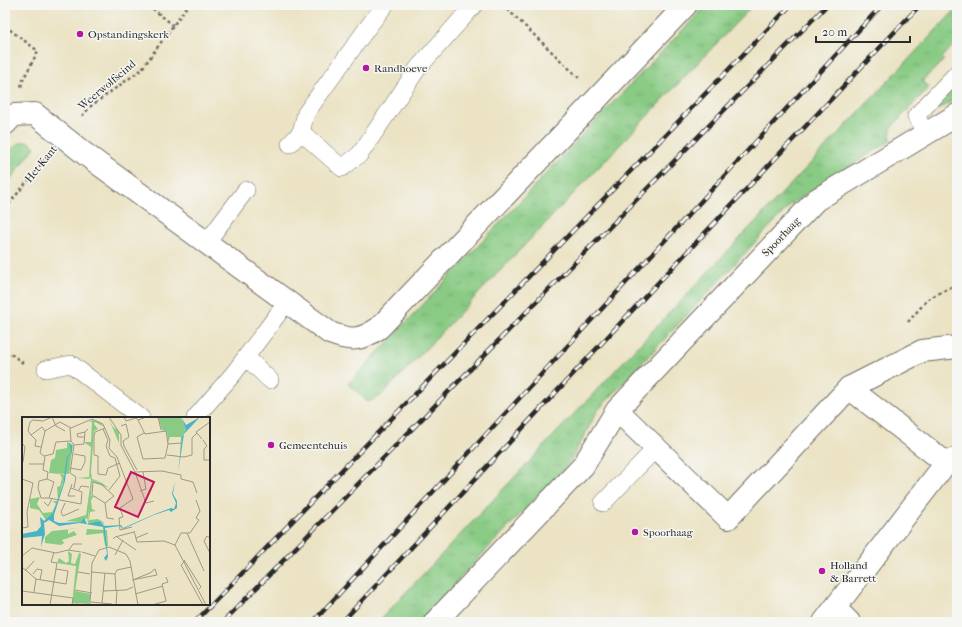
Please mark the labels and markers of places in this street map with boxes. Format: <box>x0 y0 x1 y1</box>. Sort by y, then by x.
place label: Opstandingskerk <box>88 28 169 41</box>
marker: Opstandingskerk <box>75 29 85 39</box>
place label: Randhoeve <box>374 62 428 75</box>
marker: Randhoeve <box>361 63 371 73</box>
place label: Gemeentehuis <box>279 439 347 452</box>
marker: Gemeentehuis <box>266 440 276 450</box>
place label: Spoorhaag <box>643 526 693 539</box>
marker: Spoorhaag <box>630 527 640 537</box>
place label: Holland & Barrett <box>830 559 876 585</box>
marker: Holland & Barrett <box>817 566 827 576</box>

